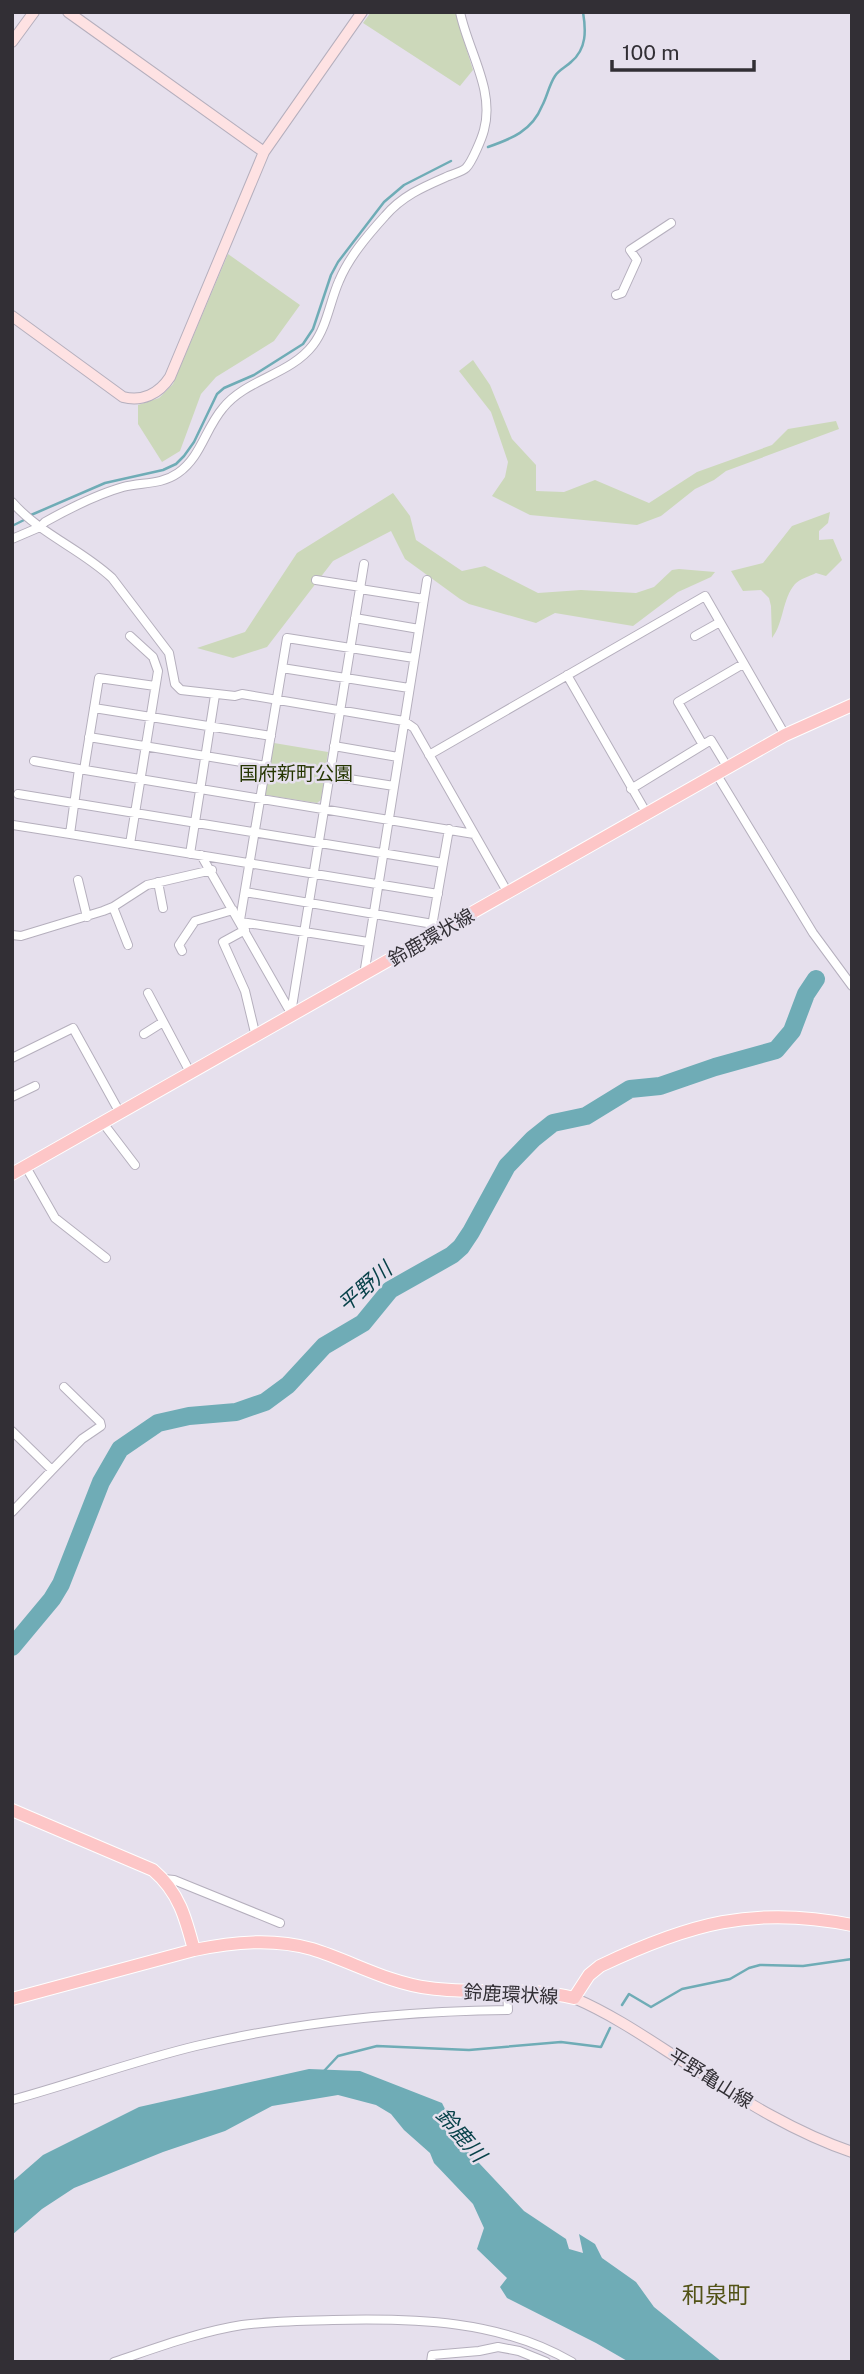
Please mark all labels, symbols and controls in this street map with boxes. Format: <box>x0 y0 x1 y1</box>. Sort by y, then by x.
scale bar <box>612 28 754 72</box>
text: 100 m <box>622 40 679 65</box>
park label: 国府新町公園 <box>239 762 353 784</box>
street label: 鈴鹿環状線 <box>384 904 478 970</box>
water label: 平野川 <box>333 1255 398 1317</box>
street label: 鈴鹿環状線 <box>463 1981 559 2007</box>
street label: 平野亀山線 <box>665 2043 757 2113</box>
water label: 鈴鹿川 <box>431 2103 493 2168</box>
district label: 和泉町 <box>682 2281 751 2308</box>

